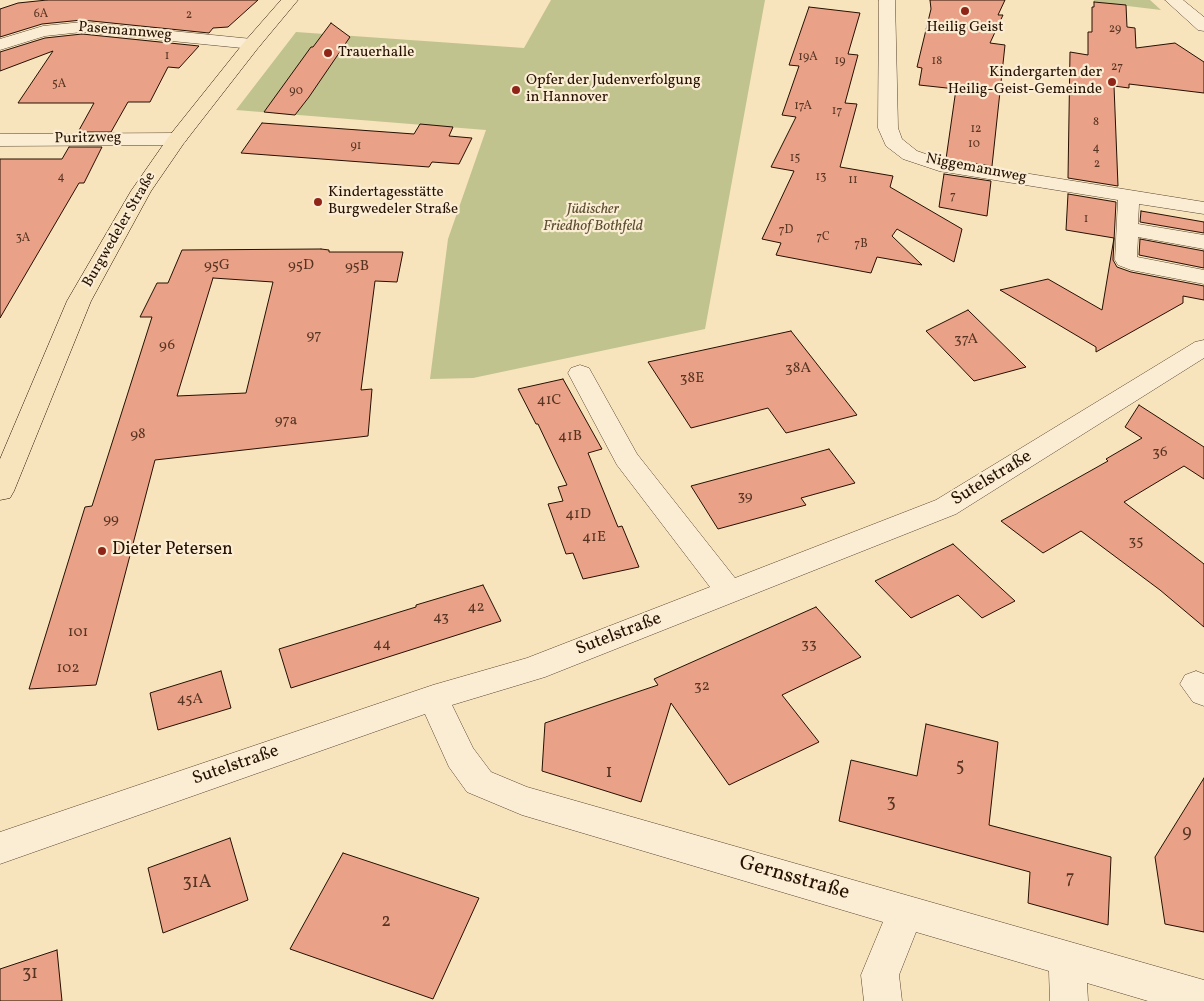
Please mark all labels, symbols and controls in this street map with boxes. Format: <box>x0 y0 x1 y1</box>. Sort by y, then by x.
marker: Heilig Geist <box>959 5 971 17</box>
house number: 6A <box>34 8 48 22</box>
house number: 2 <box>186 9 192 23</box>
street label: Pasemannweg <box>77 19 173 45</box>
place label: Heilig Geist <box>927 19 1003 37</box>
house number: 29 <box>1109 23 1121 37</box>
place label: Trauerhalle <box>338 44 414 62</box>
marker: Trauerhalle <box>322 47 334 59</box>
house number: 1 <box>165 50 169 64</box>
house number: 19A <box>798 51 818 65</box>
house number: 19 <box>835 55 845 69</box>
house number: 18 <box>932 55 942 69</box>
house number: 27 <box>1111 61 1123 75</box>
place label: Kindergarten der Heilig-Geist-Gemeinde <box>948 64 1102 99</box>
place label: Opfer der Judenverfolgung in Hannover <box>526 72 701 107</box>
marker: Kindergarten der Heilig-Geist-Gemeinde <box>1106 76 1118 88</box>
house number: 5A <box>52 78 66 92</box>
marker: Opfer der Judenverfolgung in Hannover <box>510 84 522 96</box>
house number: 90 <box>289 85 303 99</box>
house number: 17A <box>794 100 812 114</box>
house number: 17 <box>832 105 842 119</box>
house number: 8 <box>1093 116 1099 130</box>
house number: 12 <box>970 123 982 137</box>
street label: Puritzweg <box>54 129 122 149</box>
house number: 10 <box>968 138 980 152</box>
house number: 91 <box>351 140 361 154</box>
house number: 4 <box>1092 142 1100 156</box>
street label: Niggemannweg <box>924 150 1028 188</box>
house number: 15 <box>790 152 800 166</box>
house number: 2 <box>1094 158 1100 172</box>
street label: Burgwedeler Straße <box>80 169 160 291</box>
house number: 4 <box>57 171 65 185</box>
house number: 13 <box>816 171 826 185</box>
house number: 11 <box>848 174 858 188</box>
place label: Kindertagesstätte Burgwedeler Straße <box>328 184 458 219</box>
house number: 7 <box>950 190 956 204</box>
marker: Kindertagesstätte Burgwedeler Straße <box>312 196 324 208</box>
park label: Jüdischer Friedhof Bothfeld <box>543 201 643 236</box>
house number: 1 <box>1084 213 1088 227</box>
house number: 7D <box>779 224 793 238</box>
house number: 7C <box>816 231 830 245</box>
house number: 3A <box>16 232 30 246</box>
house number: 7B <box>854 238 868 252</box>
house number: 95G <box>204 257 230 275</box>
house number: 95D <box>288 257 314 275</box>
house number: 95B <box>345 258 369 276</box>
house number: 97 <box>306 327 322 345</box>
house number: 37A <box>954 331 978 349</box>
house number: 96 <box>159 337 175 355</box>
house number: 38A <box>785 360 811 378</box>
house number: 38E <box>680 370 704 388</box>
house number: 41C <box>537 392 561 410</box>
house number: 97a <box>275 412 297 430</box>
house number: 98 <box>130 426 146 444</box>
house number: 41B <box>558 428 582 446</box>
house number: 36 <box>1152 444 1168 462</box>
street label: Sutelstraße <box>948 447 1036 511</box>
house number: 39 <box>737 488 753 506</box>
house number: 41D <box>565 506 591 524</box>
house number: 99 <box>103 511 119 529</box>
house number: 41E <box>582 529 606 547</box>
house number: 35 <box>1129 533 1143 551</box>
place label: Dieter Petersen <box>112 540 233 562</box>
marker: Dieter Petersen <box>96 545 108 557</box>
house number: 42 <box>467 599 485 617</box>
house number: 43 <box>433 609 449 627</box>
street label: Sutelstraße <box>573 609 665 661</box>
house number: 101 <box>68 624 88 642</box>
house number: 44 <box>373 636 391 654</box>
house number: 33 <box>801 636 817 654</box>
house number: 102 <box>57 660 79 678</box>
house number: 32 <box>694 678 710 696</box>
house number: 45A <box>177 691 203 709</box>
street label: Sutelstraße <box>190 741 282 791</box>
house number: 5 <box>956 757 964 779</box>
house number: 1 <box>606 763 612 785</box>
house number: 3 <box>886 793 896 815</box>
house number: 9 <box>1182 823 1192 845</box>
street label: Gernsstraße <box>736 851 852 907</box>
house number: 7 <box>1066 869 1074 891</box>
house number: 31A <box>183 873 211 895</box>
house number: 2 <box>381 912 391 934</box>
house number: 31 <box>22 964 38 986</box>

